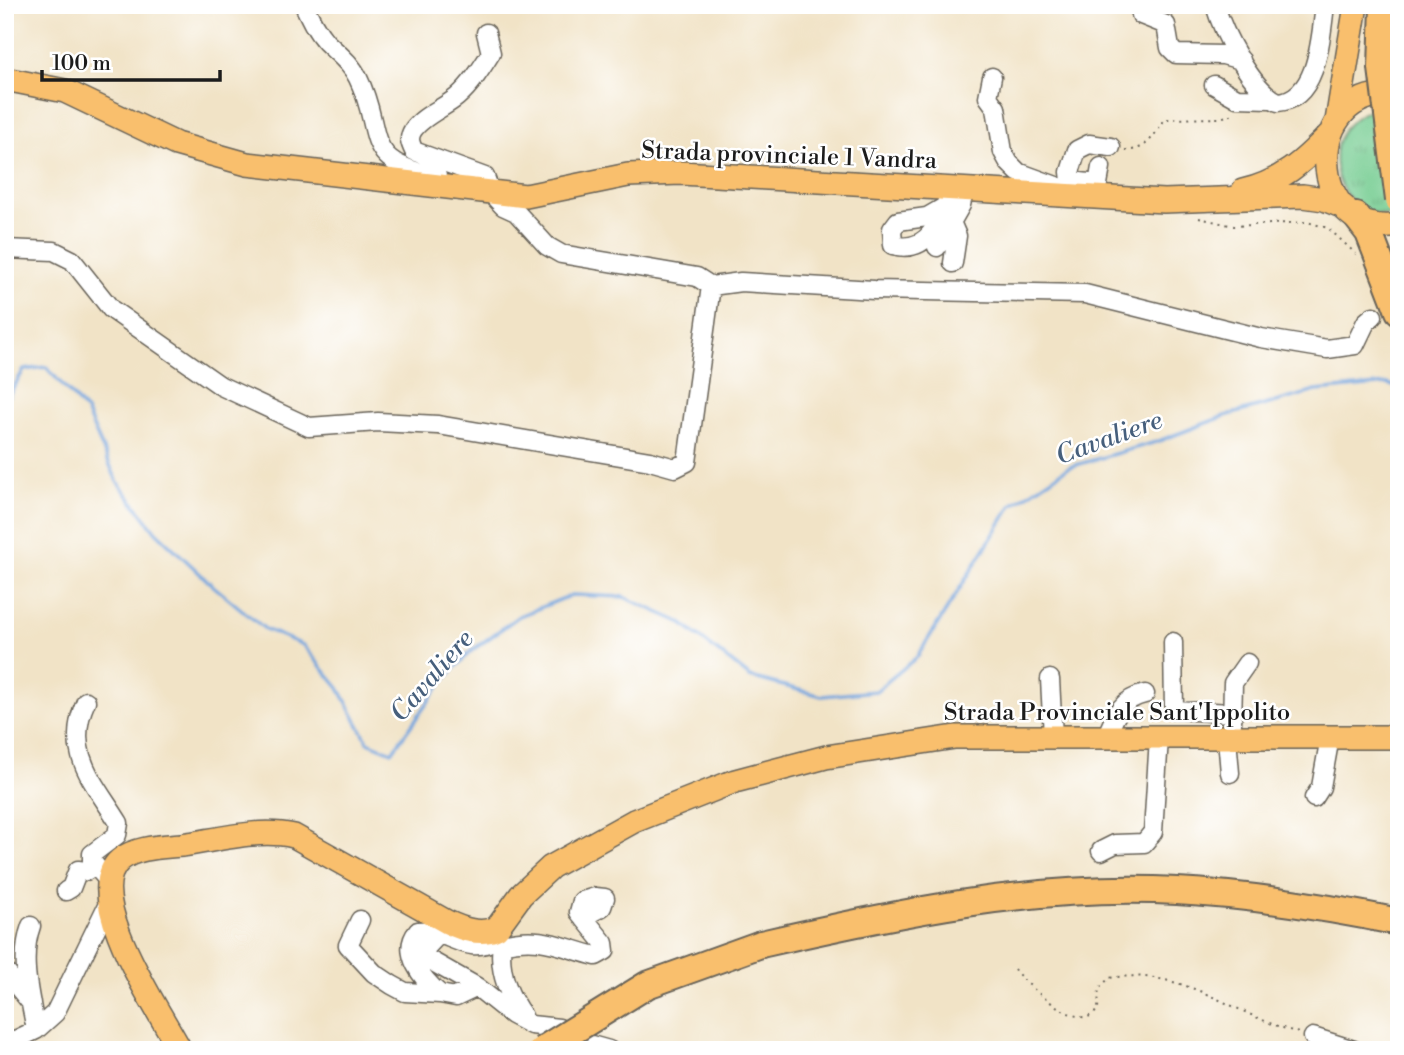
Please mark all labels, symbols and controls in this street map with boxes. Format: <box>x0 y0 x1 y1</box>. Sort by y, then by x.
scale bar <box>42 38 220 82</box>
text: 100 m <box>52 51 111 77</box>
street label: Strada provinciale 1 Vandra <box>641 136 938 176</box>
water label: Cavaliere <box>1051 404 1167 472</box>
water label: Cavaliere <box>384 624 480 728</box>
street label: Strada Provinciale Sant'Ippolito <box>944 698 1290 728</box>

